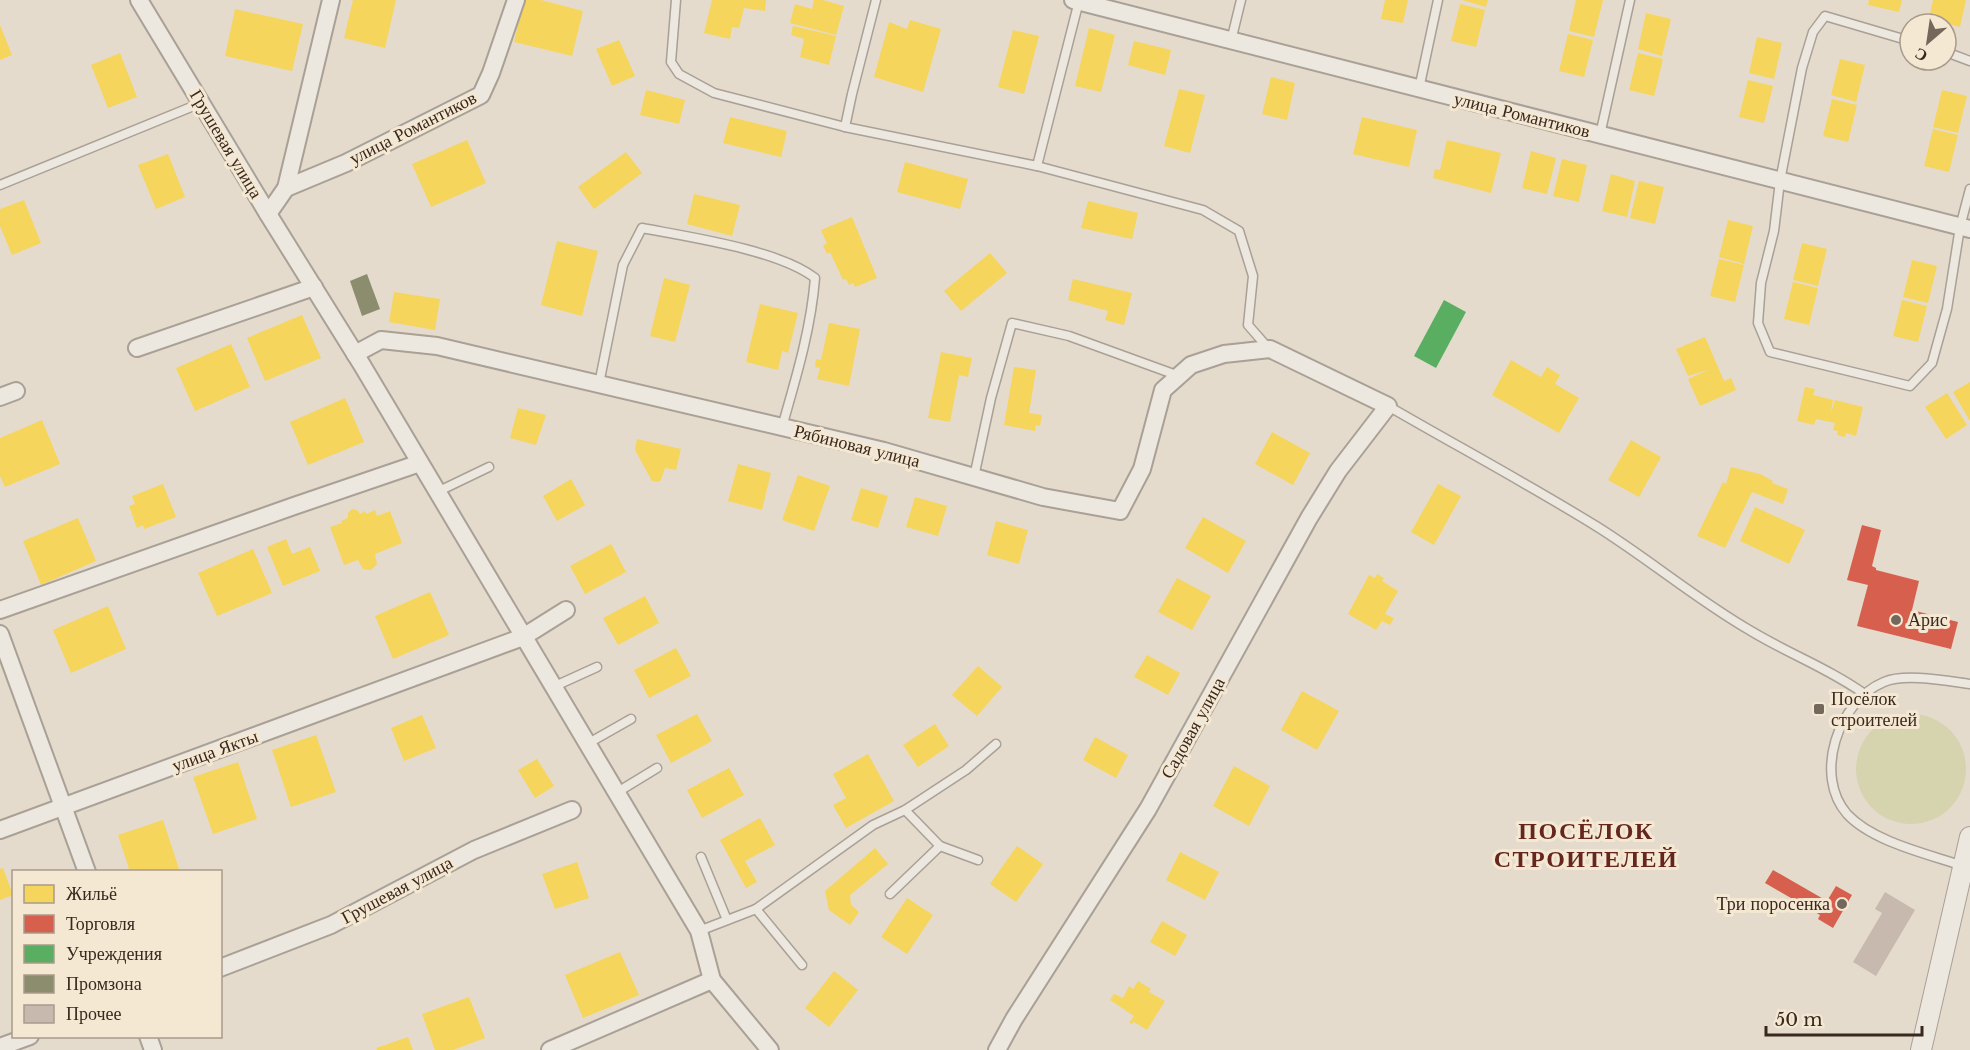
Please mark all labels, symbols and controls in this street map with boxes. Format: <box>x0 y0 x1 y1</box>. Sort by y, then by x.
north arrow <box>1898 12 1958 72</box>
text: С <box>1911 44 1931 67</box>
street label: Грушевая улица <box>185 86 267 202</box>
street label: улица Романтиков <box>346 87 480 169</box>
street label: улица Романтиков <box>1452 87 1592 143</box>
street label: Рябиновая улица <box>792 420 922 472</box>
place label: Арис <box>1908 609 1948 631</box>
marker: Арис <box>1889 613 1903 627</box>
street label: Садовая улица <box>1156 674 1230 782</box>
place label: Посёлок строителей <box>1831 688 1918 731</box>
marker: Посёлок строителей <box>1812 702 1826 716</box>
street label: улица Якты <box>169 725 261 777</box>
district label: ПОСЁЛОК СТРОИТЕЛЕЙ <box>1494 816 1678 873</box>
street label: Грушевая улица <box>338 851 456 929</box>
legend <box>12 870 222 1038</box>
text: Жильё <box>66 883 117 905</box>
place label: Три поросенка <box>1717 893 1830 915</box>
marker: Три поросенка <box>1835 897 1849 911</box>
text: Торговля <box>66 913 135 935</box>
text: Учреждения <box>66 943 162 965</box>
text: Промзона <box>66 973 142 995</box>
scale bar <box>1766 999 1922 1037</box>
text: Прочее <box>66 1003 122 1025</box>
text: 50 m <box>1775 1009 1823 1031</box>

